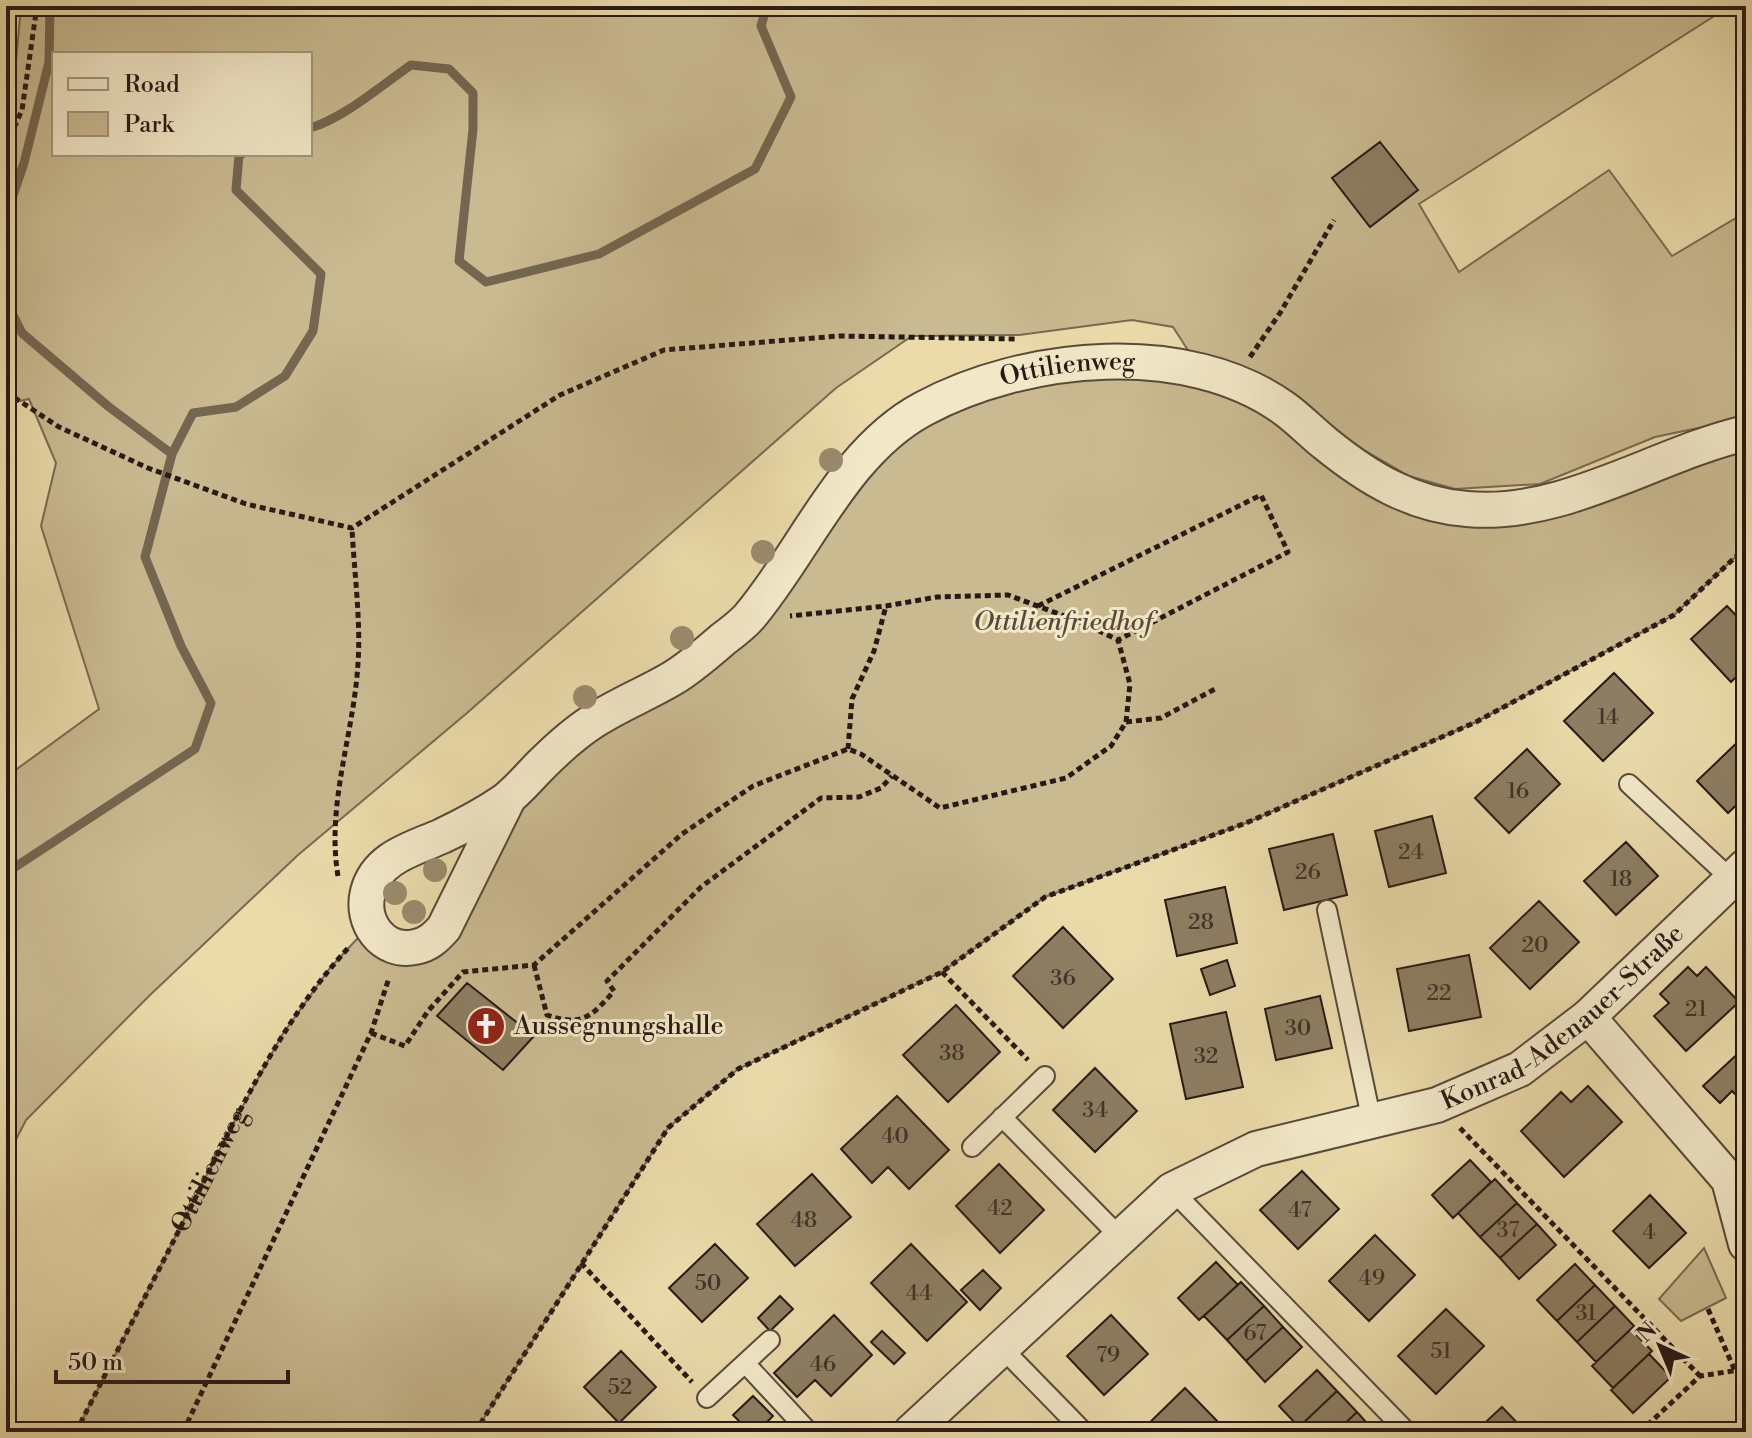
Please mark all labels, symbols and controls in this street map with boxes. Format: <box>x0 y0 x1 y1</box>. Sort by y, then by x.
legend <box>52 52 312 156</box>
text: Road <box>124 70 180 100</box>
text: Park <box>124 110 175 140</box>
street label: Ottilienweg <box>996 346 1137 393</box>
park label: Ottilienfriedhof <box>974 606 1158 638</box>
house number: 14 <box>1597 704 1619 731</box>
house number: 16 <box>1507 778 1529 805</box>
house number: 24 <box>1398 839 1424 866</box>
house number: 26 <box>1295 859 1321 886</box>
house number: 18 <box>1610 866 1632 893</box>
house number: 28 <box>1188 909 1214 936</box>
street label: Konrad-Adenauer-Straße <box>1436 918 1691 1117</box>
house number: 20 <box>1521 932 1549 959</box>
house number: 36 <box>1050 965 1076 992</box>
house number: 22 <box>1426 980 1452 1007</box>
house number: 21 <box>1685 996 1708 1023</box>
church icon: Aussegnungshalle <box>465 1005 507 1047</box>
place label: Aussegnungshalle <box>513 1010 724 1042</box>
house number: 30 <box>1285 1015 1311 1042</box>
house number: 38 <box>939 1040 965 1067</box>
house number: 32 <box>1194 1043 1218 1070</box>
house number: 34 <box>1082 1097 1108 1124</box>
street label: Ottilienweg <box>164 1101 255 1238</box>
house number: 40 <box>881 1123 909 1150</box>
house number: 42 <box>987 1195 1013 1222</box>
house number: 47 <box>1288 1197 1312 1224</box>
house number: 48 <box>791 1207 817 1234</box>
house number: 37 <box>1497 1217 1519 1244</box>
house number: 4 <box>1642 1219 1656 1246</box>
house number: 49 <box>1359 1265 1385 1292</box>
house number: 50 <box>695 1270 721 1297</box>
house number: 44 <box>906 1280 932 1307</box>
house number: 31 <box>1575 1300 1597 1327</box>
north arrow <box>1620 1306 1700 1386</box>
text: N <box>1632 1317 1663 1348</box>
house number: 67 <box>1243 1320 1267 1347</box>
scale bar <box>56 1334 288 1384</box>
house number: 51 <box>1430 1338 1452 1365</box>
house number: 79 <box>1096 1342 1120 1369</box>
text: 50 m <box>68 1348 123 1378</box>
house number: 46 <box>810 1351 836 1378</box>
house number: 52 <box>608 1374 632 1401</box>

